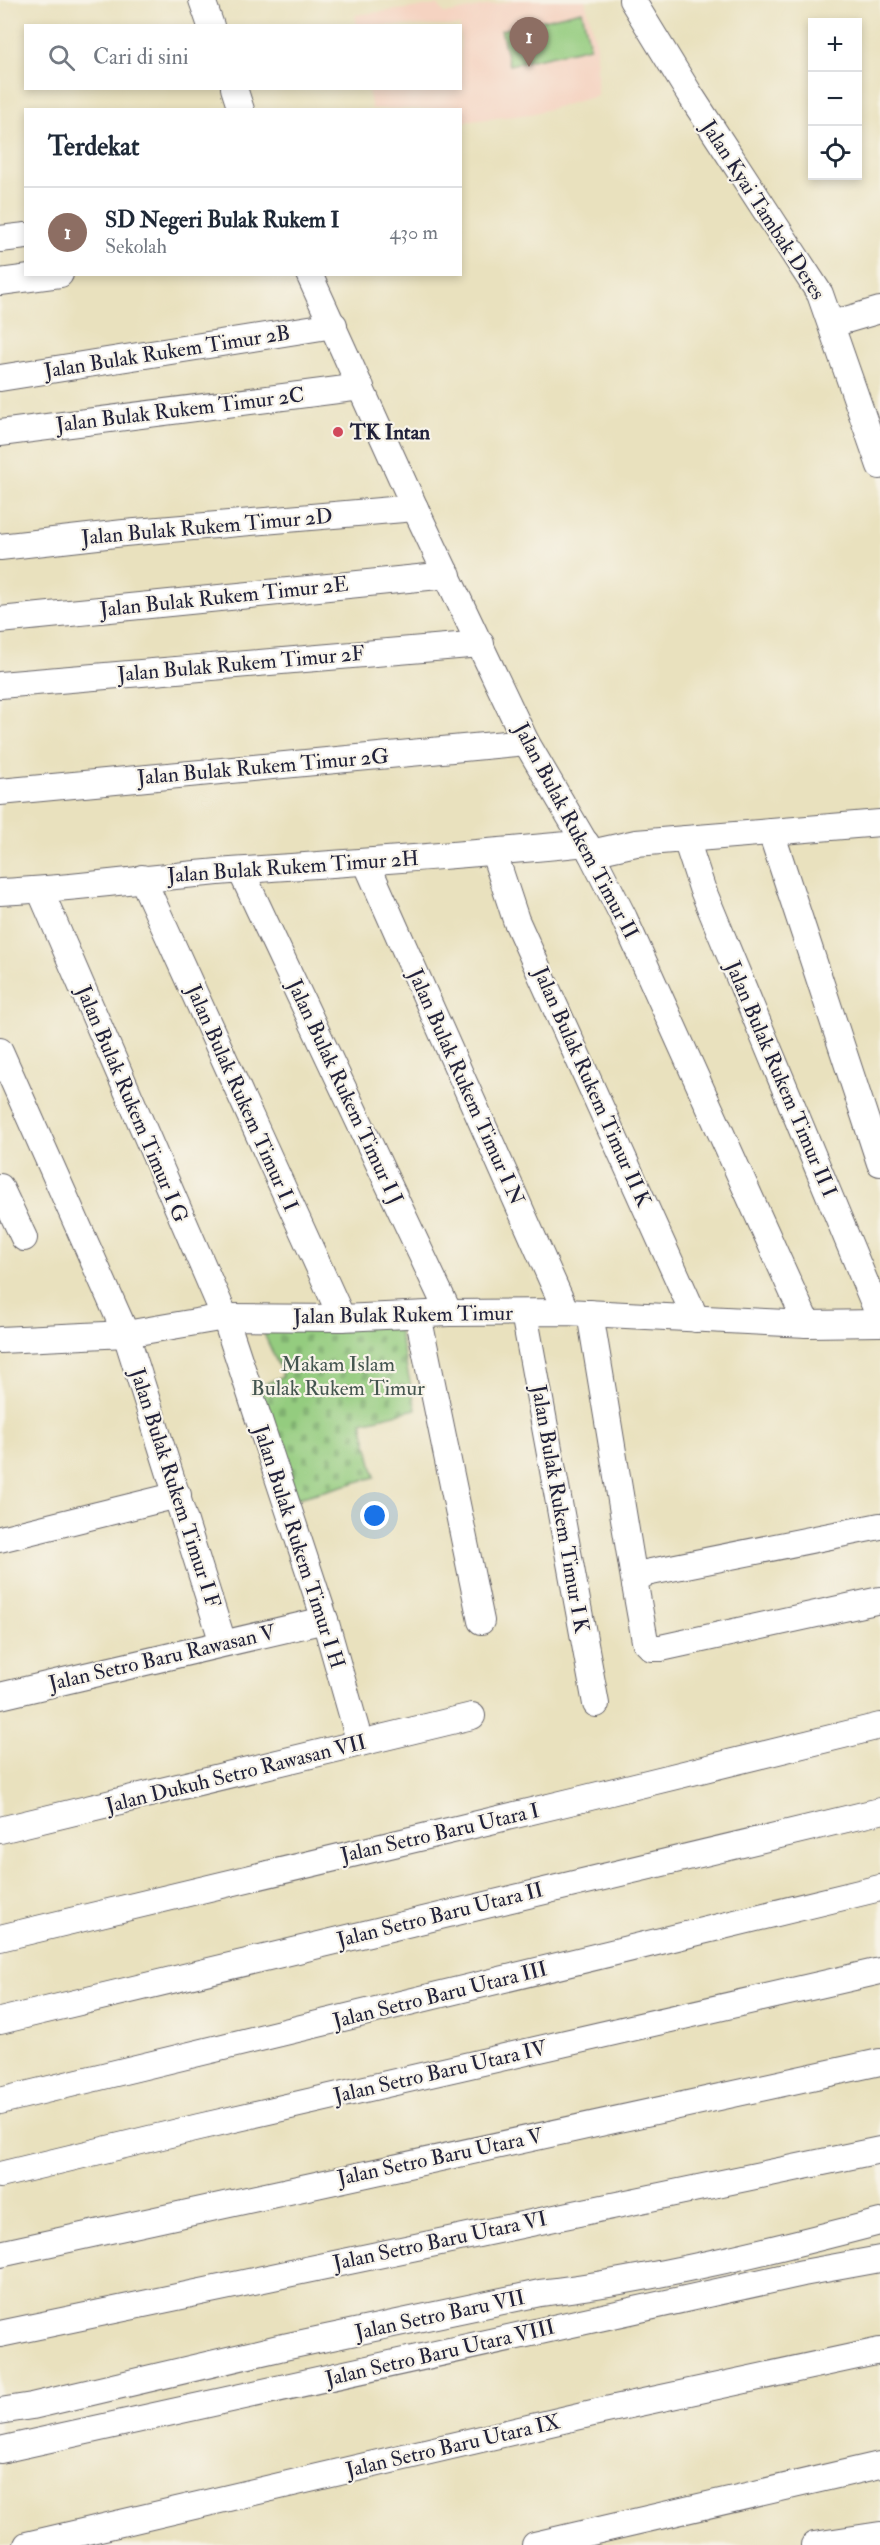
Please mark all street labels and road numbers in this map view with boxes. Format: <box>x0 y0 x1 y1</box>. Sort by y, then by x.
street label: Jalan Kyai Tambak Deres <box>694 114 831 305</box>
street label: Jalan Bulak Rukem Timur 2B <box>41 319 292 385</box>
street label: Jalan Bulak Rukem Timur 2C <box>53 381 306 439</box>
street label: Jalan Bulak Rukem Timur 2D <box>79 503 334 552</box>
street label: Jalan Bulak Rukem Timur 2E <box>97 571 350 624</box>
street label: Jalan Bulak Rukem Timur 2F <box>115 640 366 688</box>
street label: Jalan Bulak Rukem Timur II <box>507 717 645 944</box>
street label: Jalan Bulak Rukem Timur 2G <box>135 743 390 792</box>
street label: Jalan Bulak Rukem Timur 2H <box>165 845 420 889</box>
street label: Jalan Bulak Rukem Timur II I <box>719 956 843 1201</box>
street label: Jalan Bulak Rukem Timur II K <box>526 962 657 1212</box>
street label: Jalan Bulak Rukem Timur I N <box>401 964 530 1210</box>
street label: Jalan Bulak Rukem Timur I J <box>280 974 409 1209</box>
street label: Jalan Bulak Rukem Timur I I <box>179 979 304 1216</box>
street label: Jalan Bulak Rukem Timur I G <box>69 981 194 1226</box>
street label: Jalan Bulak Rukem Timur <box>292 1300 513 1330</box>
street label: Jalan Bulak Rukem Timur I F <box>123 1364 226 1611</box>
street label: Jalan Bulak Rukem Timur I K <box>525 1382 595 1636</box>
street label: Jalan Bulak Rukem Timur I H <box>247 1421 351 1672</box>
street label: Jalan Setro Baru Rawasan V <box>45 1618 279 1697</box>
street label: Jalan Dukuh Setro Rawasan VII <box>102 1729 369 1820</box>
street label: Jalan Setro Baru Utara I <box>337 1797 542 1869</box>
street label: Jalan Setro Baru Utara II <box>333 1876 546 1954</box>
street label: Jalan Setro Baru Utara III <box>329 1955 550 2035</box>
street label: Jalan Setro Baru Utara IV <box>330 2034 550 2110</box>
street label: Jalan Setro Baru Utara V <box>334 2122 546 2192</box>
street label: Jalan Setro Baru Utara VI <box>330 2205 549 2277</box>
street label: Jalan Setro Baru VII <box>352 2284 527 2346</box>
street label: Jalan Setro Baru Utara VIII <box>322 2313 557 2393</box>
street label: Jalan Setro Baru Utara IX <box>342 2408 563 2484</box>

